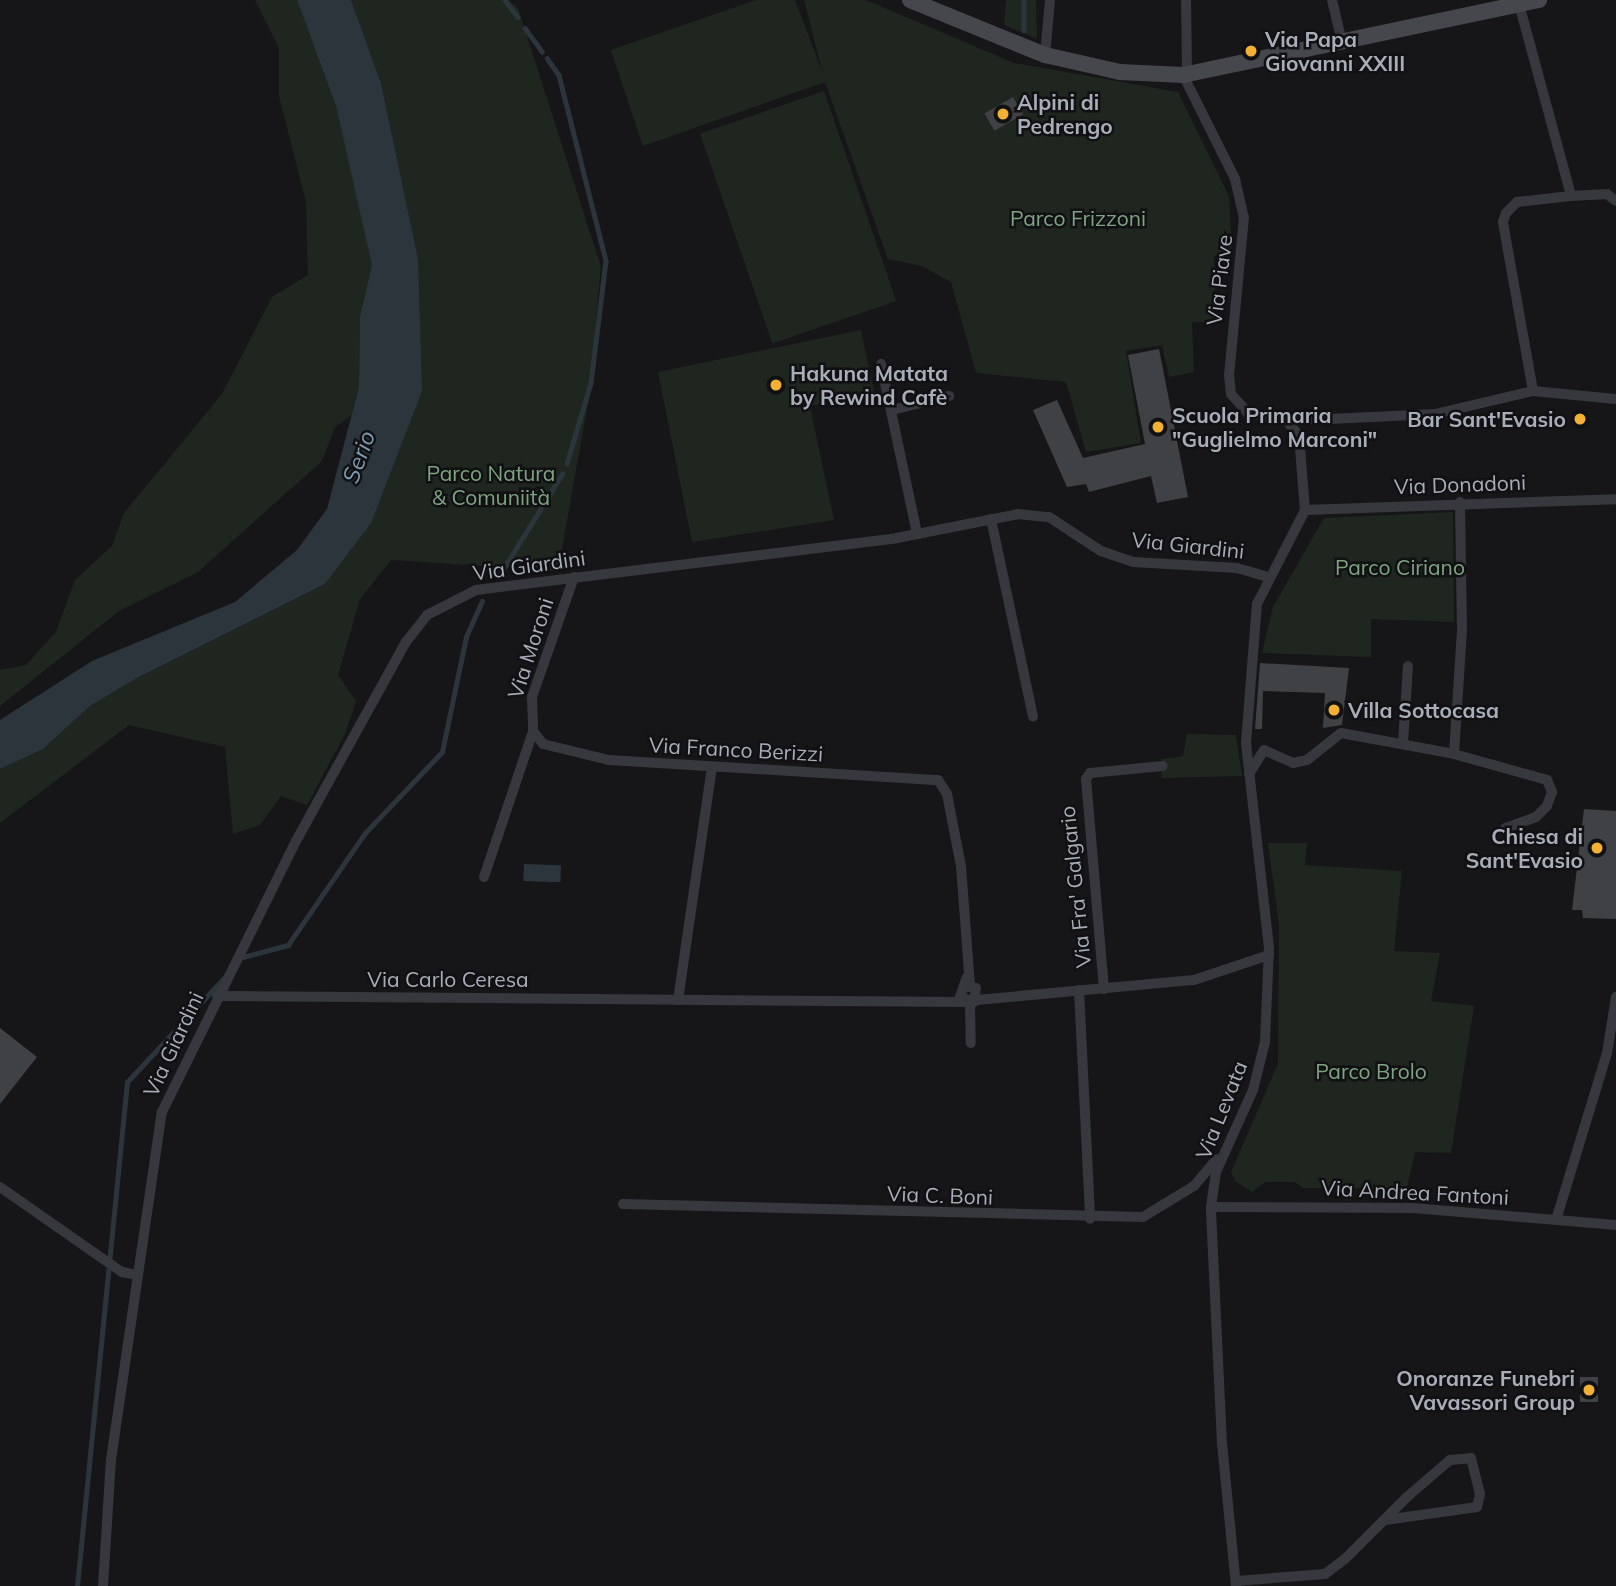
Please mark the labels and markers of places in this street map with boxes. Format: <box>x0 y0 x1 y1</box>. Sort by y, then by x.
place label: Via Papa Giovanni XXIII <box>1265 26 1405 76</box>
marker: Via Papa Giovanni XXIII <box>1243 43 1259 59</box>
place label: Alpini di Pedrengo <box>1017 89 1113 139</box>
marker: Alpini di Pedrengo <box>995 106 1011 122</box>
place label: Hakuna Matata by Rewind Cafè <box>790 360 948 410</box>
marker: Hakuna Matata by Rewind Cafè <box>768 377 784 393</box>
place label: Scuola Primaria "Guglielmo Marconi" <box>1172 402 1377 452</box>
place label: Bar Sant'Evasio <box>1407 406 1566 432</box>
marker: Bar Sant'Evasio <box>1572 411 1588 427</box>
marker: Scuola Primaria "Guglielmo Marconi" <box>1150 419 1166 435</box>
place label: Villa Sottocasa <box>1348 697 1499 723</box>
marker: Villa Sottocasa <box>1326 702 1342 718</box>
place label: Chiesa di Sant'Evasio <box>1466 823 1583 873</box>
marker: Chiesa di Sant'Evasio <box>1589 840 1605 856</box>
place label: Onoranze Funebri Vavassori Group <box>1396 1365 1575 1415</box>
marker: Onoranze Funebri Vavassori Group <box>1581 1382 1597 1398</box>

